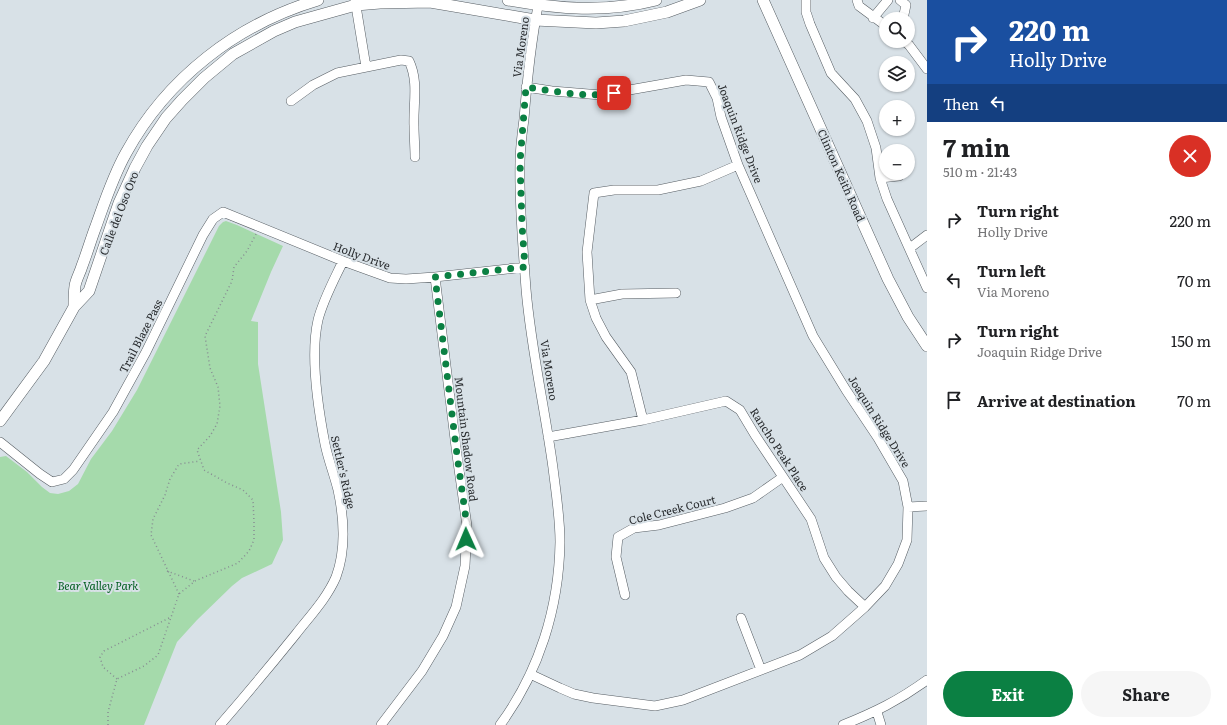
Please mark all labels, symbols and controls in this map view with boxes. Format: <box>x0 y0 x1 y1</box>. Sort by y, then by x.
text: 220 m <box>1009 8 1090 50</box>
map controls <box>879 12 915 180</box>
button: search <box>879 12 915 48</box>
street label: Via Moreno <box>508 16 532 78</box>
icon: right <box>943 16 995 68</box>
text: Holly Drive <box>1009 46 1107 73</box>
button: layers <box>879 56 915 92</box>
pin <box>597 76 631 110</box>
street label: Joaquin Ridge Drive <box>715 81 768 185</box>
icon: arrive <box>603 82 625 104</box>
text: Then <box>943 92 979 115</box>
icon: left <box>987 92 1009 114</box>
button: + <box>879 100 915 136</box>
street label: Clinton Keith Road <box>814 126 870 224</box>
text: 7 min <box>943 129 1010 164</box>
button: close <box>1169 135 1211 177</box>
button: − <box>879 144 915 180</box>
text: 510 m · 21:43 <box>943 162 1017 181</box>
street label: Calle del Oso Oro <box>95 169 141 257</box>
text: Turn right <box>977 199 1059 222</box>
icon: right <box>943 209 965 231</box>
text: 220 m <box>1170 209 1211 232</box>
text: Holly Drive <box>977 222 1048 241</box>
street label: Holly Drive <box>331 237 393 273</box>
text: Turn left <box>977 259 1046 282</box>
icon: left <box>943 269 965 291</box>
text: 70 m <box>1177 269 1211 292</box>
text: Via Moreno <box>977 282 1049 301</box>
street label: Trail Blaze Pass <box>114 296 166 376</box>
text: Turn right <box>977 319 1059 342</box>
icon: right <box>943 329 965 351</box>
text: 150 m <box>1171 329 1211 352</box>
street label: Via Moreno <box>537 338 563 402</box>
text: Joaquin Ridge Drive <box>977 342 1102 361</box>
street label: Joaquin Ridge Drive <box>845 372 915 470</box>
street label: Mountain Shadow Road <box>451 376 483 503</box>
icon: arrive <box>943 389 965 411</box>
text: Arrive at destination <box>977 389 1136 412</box>
text: 70 m <box>1177 389 1211 412</box>
street label: Rancho Peak Place <box>747 404 813 494</box>
street label: Settler's Ridge <box>328 434 360 511</box>
street label: Cole Creek Court <box>627 490 718 528</box>
position arrow <box>445 518 487 560</box>
park label: Bear Valley Park <box>58 577 138 593</box>
button: Exit <box>943 671 1073 717</box>
button: Share <box>1081 671 1211 717</box>

